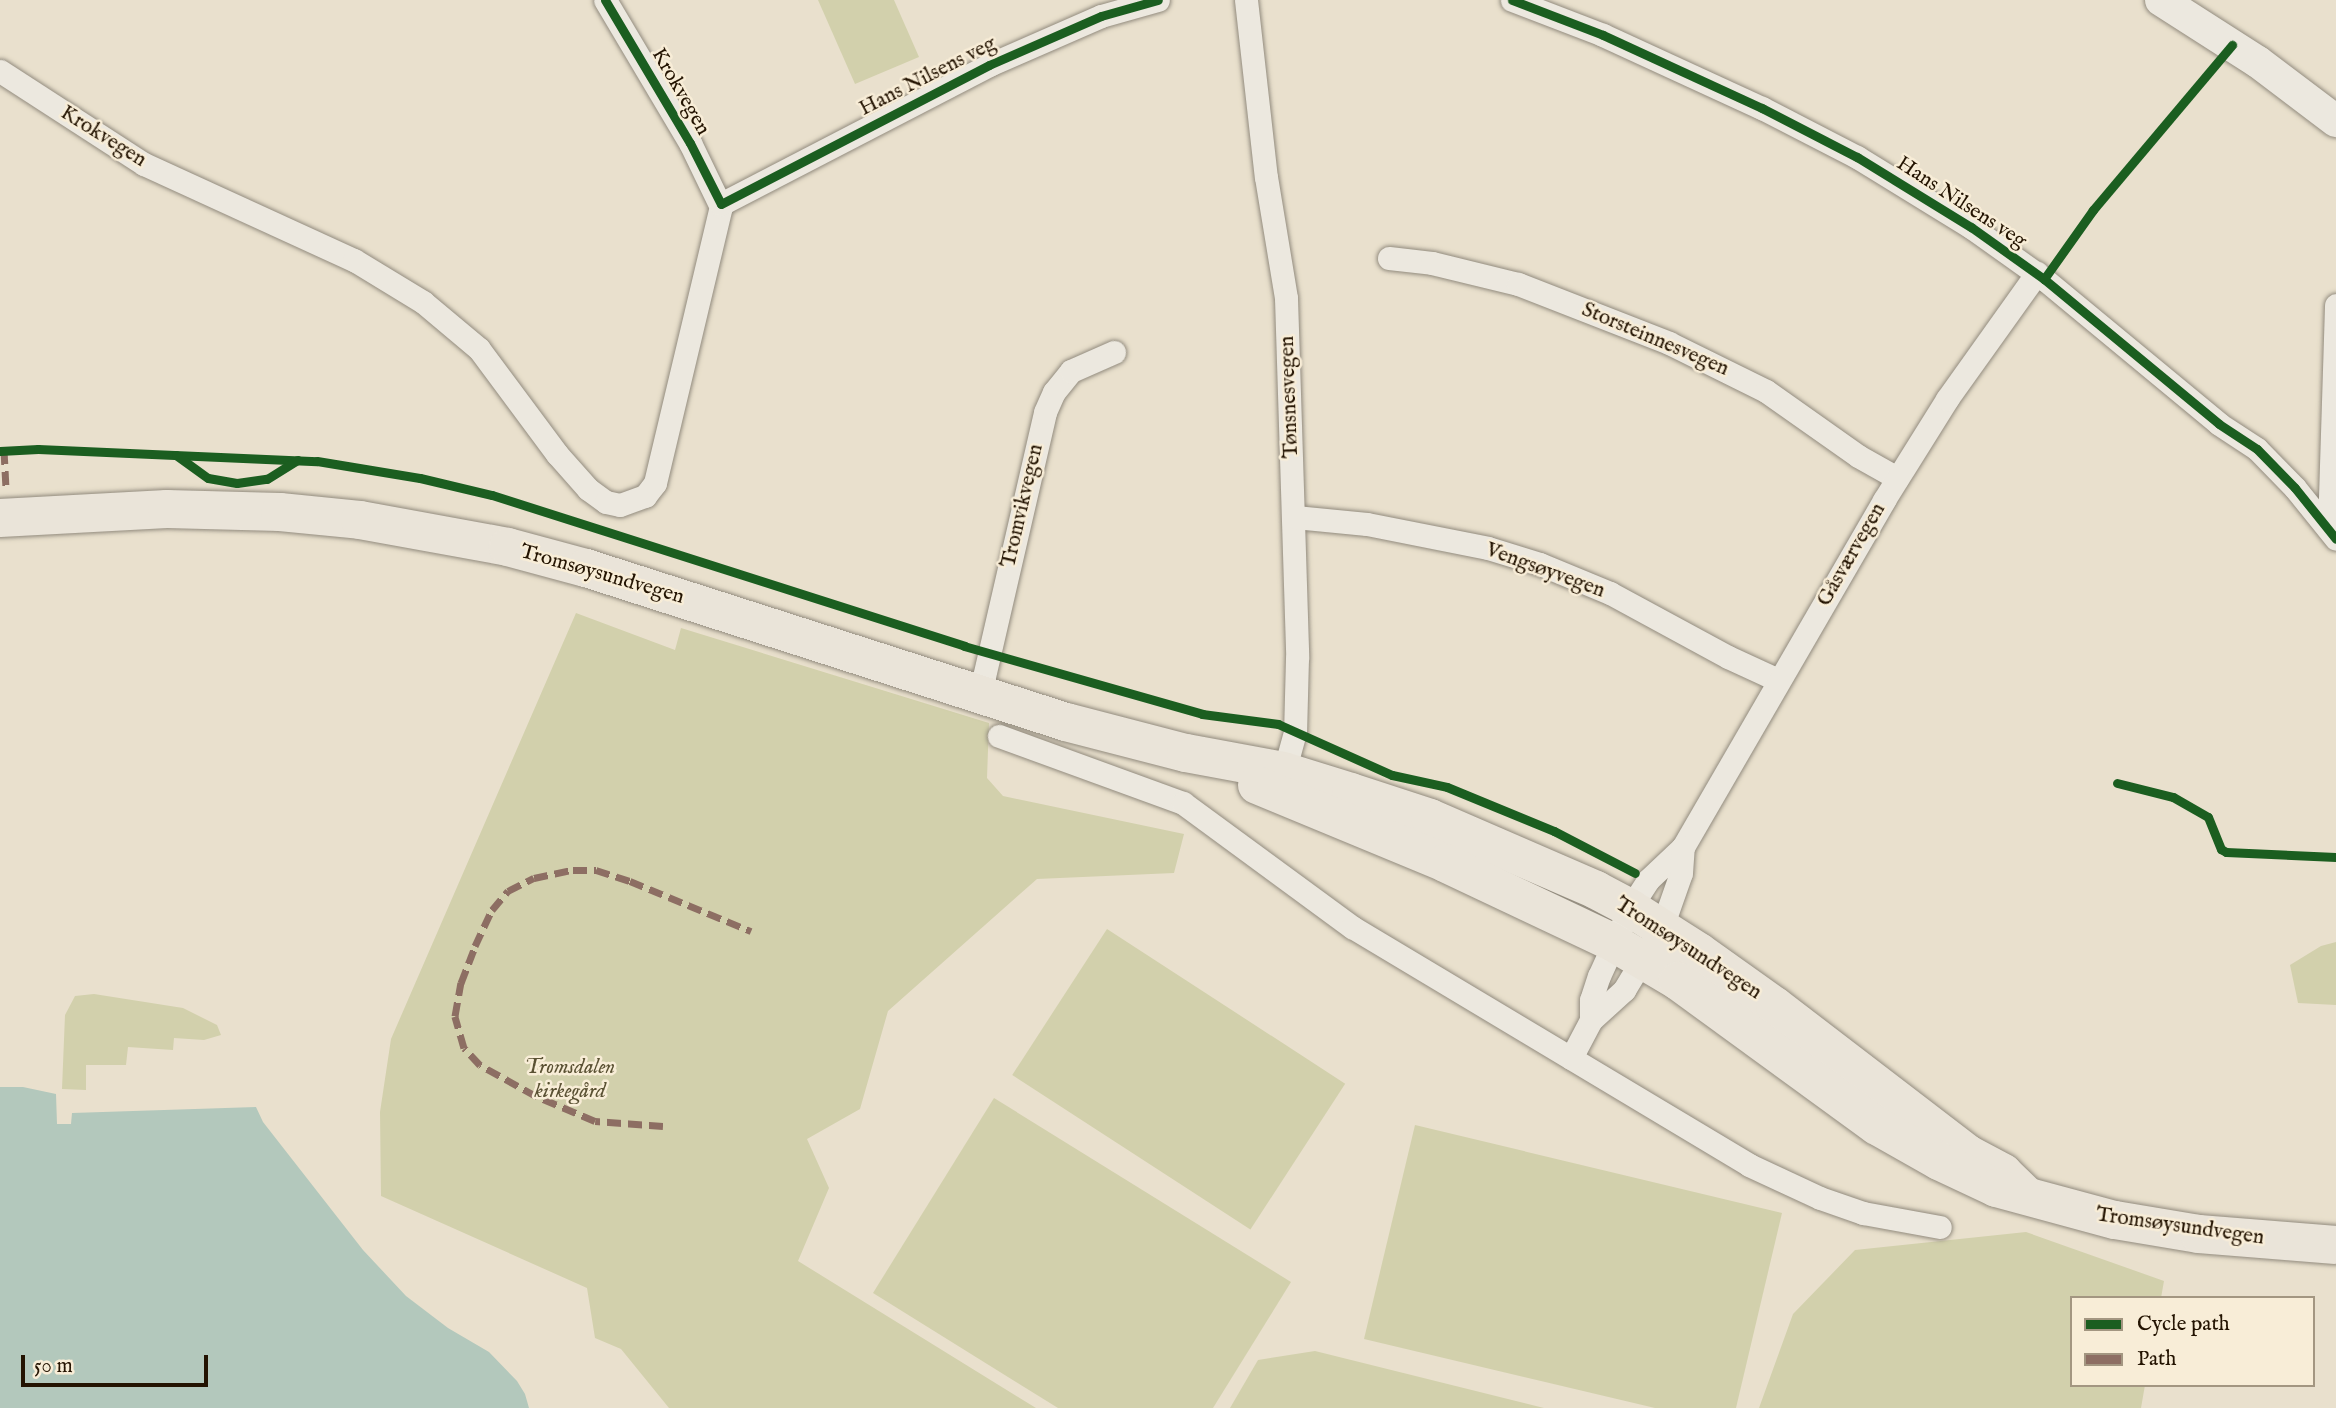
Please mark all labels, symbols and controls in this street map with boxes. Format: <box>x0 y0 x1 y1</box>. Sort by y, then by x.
street label: Hans Nilsens veg <box>855 32 1001 122</box>
street label: Krokvegen <box>645 44 715 140</box>
street label: Krokvegen <box>55 101 151 173</box>
street label: Hans Nilsens veg <box>1891 152 2031 254</box>
street label: Storsteinnesvegen <box>1578 298 1732 382</box>
street label: Tønsnesvegen <box>1275 335 1305 459</box>
street label: Tromvikvegen <box>997 442 1049 570</box>
street label: Gåsværvegen <box>1812 499 1892 611</box>
street label: Vengsøyvegen <box>1482 538 1608 604</box>
street label: Tromsøysundvegen <box>517 540 687 610</box>
street label: Tromsøysundvegen <box>1610 892 1766 1006</box>
park label: Tromsdalen kirkegård <box>525 1055 615 1105</box>
street label: Tromsøysundvegen <box>2094 1203 2266 1251</box>
legend <box>2070 1296 2315 1387</box>
text: Cycle path <box>2137 1311 2230 1338</box>
scale bar <box>24 1342 212 1386</box>
text: Path <box>2137 1346 2176 1373</box>
text: 50 m <box>34 1353 73 1380</box>

